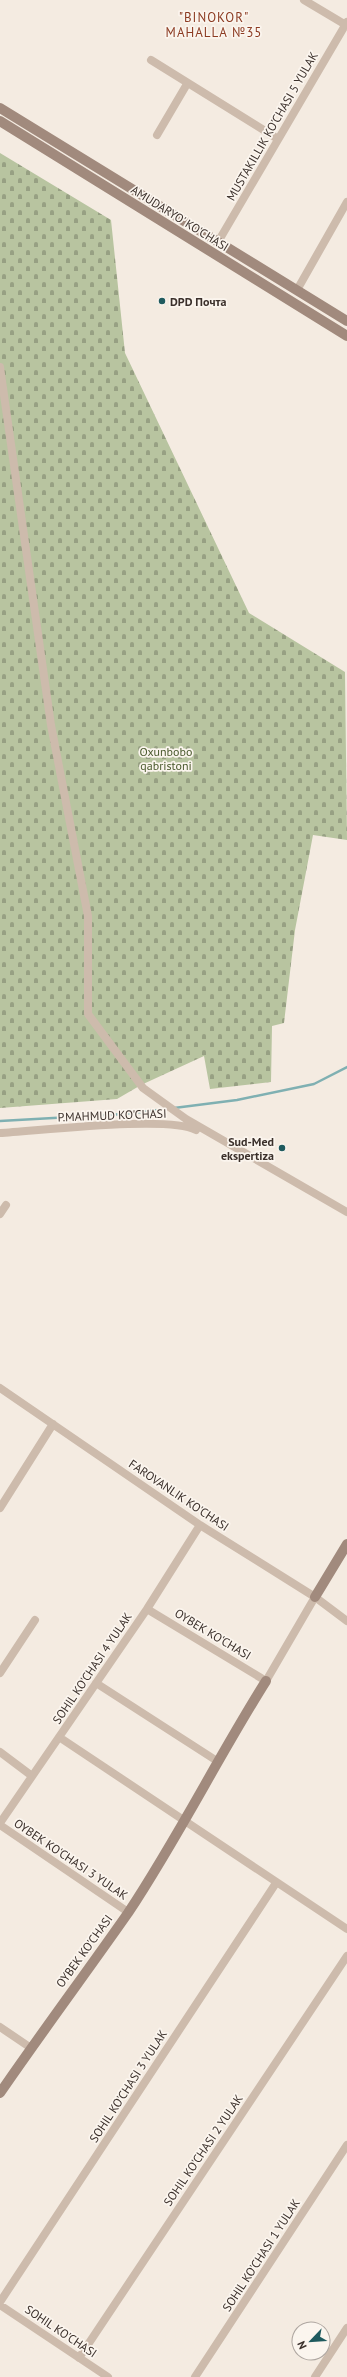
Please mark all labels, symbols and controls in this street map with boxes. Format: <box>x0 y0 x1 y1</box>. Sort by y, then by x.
district label: "BINOKOR" MAHALLA №35 <box>166 9 262 41</box>
street label: MUSTAKILLIK KO'CHASI 5 YULAK <box>223 49 321 203</box>
street label: AMUDARYO' KO'CHASI <box>128 182 232 254</box>
place label: DPD Почта <box>170 294 226 309</box>
marker: DPD Почта <box>157 296 167 306</box>
park label: Oxunbobo qabristoni <box>140 744 192 773</box>
street label: P.MAHMUD KO'CHASI <box>57 1106 167 1124</box>
place label: Sud-Med ekspertiza <box>221 1134 274 1163</box>
marker: Sud-Med ekspertiza <box>277 1143 287 1153</box>
street label: FAROVANLIK KO'CHASI <box>126 1456 232 1534</box>
street label: OYBEK KO'CHASI <box>172 1605 254 1663</box>
street label: SOHIL KO'CHASI 4 YULAK <box>49 1609 135 1727</box>
street label: OYBEK KO'CHASI 3 YULAK <box>11 1815 131 1903</box>
street label: OYBEK KO'CHASI <box>53 1912 115 1990</box>
street label: SOHIL KO'CHASI 3 YULAK <box>86 2027 170 2145</box>
street label: SOHIL KO'CHASI 2 YULAK <box>160 2091 246 2209</box>
street label: SOHIL KO'CHASI 1 YULAK <box>219 2196 303 2314</box>
street label: SOHIL KO'CHASI <box>22 2301 100 2361</box>
north arrow <box>291 2321 331 2361</box>
text: N <box>294 2339 310 2351</box>

